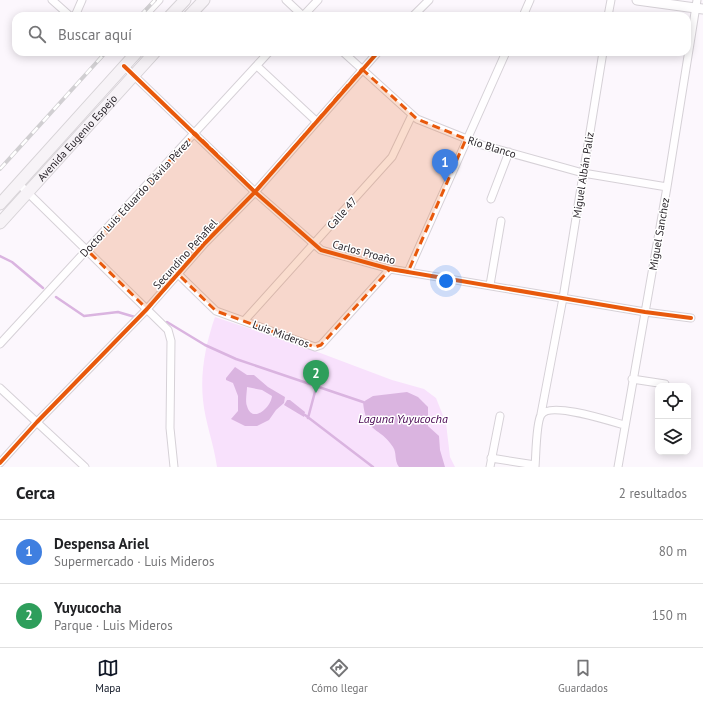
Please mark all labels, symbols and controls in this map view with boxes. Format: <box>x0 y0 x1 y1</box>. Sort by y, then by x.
search box <box>12 12 691 56</box>
icon: search <box>26 23 48 45</box>
text: Buscar aquí <box>58 25 132 44</box>
street label: Avenida Eugenio Espejo <box>34 91 120 184</box>
street label: Miguel Albán Paliz <box>569 131 597 219</box>
street label: Río Blanco <box>466 133 518 161</box>
street label: Doctor Luis Eduardo Dávila Pérez <box>77 136 193 260</box>
pin: 1 <box>432 149 458 182</box>
street label: Calle 47 <box>324 194 360 232</box>
street label: Miguel Sanchez <box>646 196 672 272</box>
street label: Secundino Peñafiel <box>150 215 221 292</box>
street label: Carlos Proaño <box>331 237 397 267</box>
your location <box>436 271 456 291</box>
street label: Luis Mideros <box>251 317 312 351</box>
pin: 2 <box>303 360 329 393</box>
map controls <box>655 383 691 455</box>
button: locate <box>655 383 691 419</box>
water label: Laguna Yuyucocha <box>358 411 448 426</box>
button: layers <box>655 419 691 455</box>
text: Cerca <box>16 482 55 504</box>
text: 2 resultados <box>619 485 687 502</box>
text: Despensa Ariel <box>54 534 149 553</box>
text: 1 <box>25 543 33 560</box>
text: 80 m <box>659 543 687 560</box>
text: Supermercado · Luis Mideros <box>54 553 214 570</box>
text: Yuyucocha <box>54 598 122 617</box>
text: 2 <box>25 607 33 624</box>
text: 150 m <box>652 607 687 624</box>
text: Parque · Luis Mideros <box>54 617 173 634</box>
tab: Mapa <box>95 657 121 695</box>
tab: Cómo llegar <box>311 657 368 695</box>
tab: Guardados <box>558 657 608 695</box>

